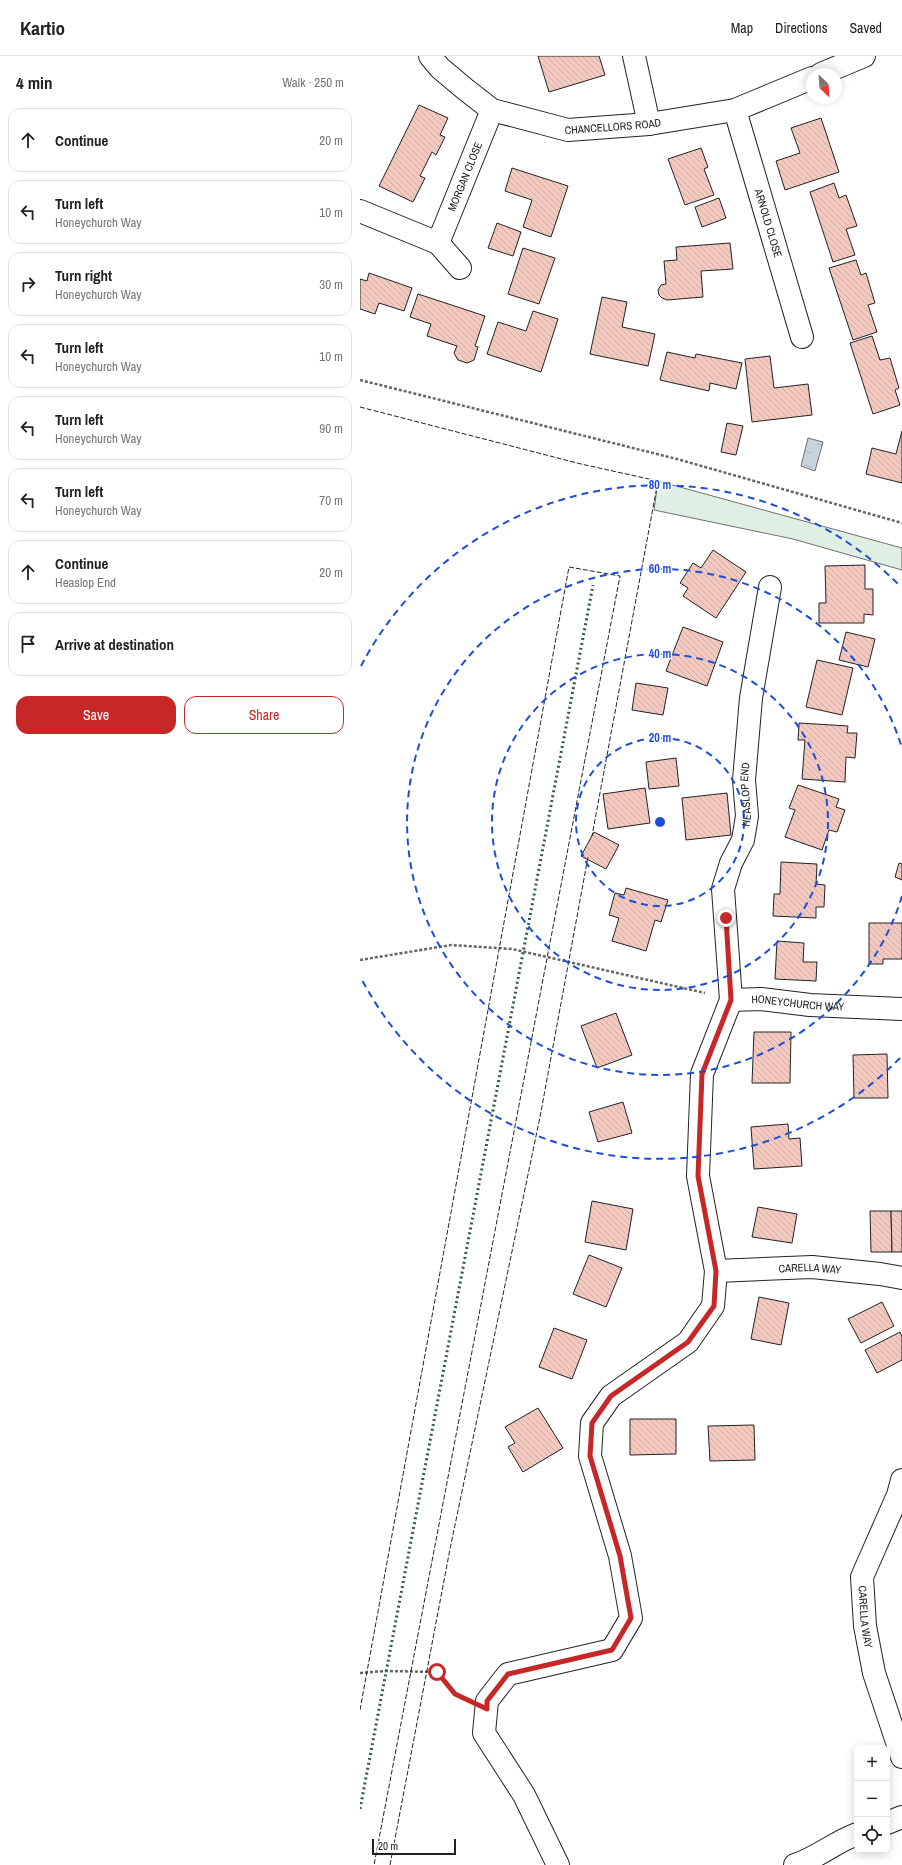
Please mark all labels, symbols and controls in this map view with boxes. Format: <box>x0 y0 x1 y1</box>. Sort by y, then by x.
text: Kartio <box>20 15 65 41</box>
text: Map <box>731 19 753 37</box>
text: Directions <box>775 19 827 37</box>
text: Saved <box>849 19 882 37</box>
north arrow <box>806 68 842 104</box>
text: 4 min <box>16 71 52 94</box>
text: Walk · 250 m <box>282 74 344 91</box>
street label: CHANCELLORS ROAD <box>564 115 662 137</box>
icon: ahead <box>17 129 39 151</box>
text: Continue <box>55 130 108 151</box>
text: 20 m <box>319 132 343 149</box>
street label: MORGAN CLOSE <box>445 140 485 213</box>
street label: ARNOLD CLOSE <box>751 186 785 259</box>
text: Turn left <box>55 193 103 214</box>
icon: left <box>17 201 39 223</box>
text: 10 m <box>319 204 343 221</box>
text: Honeychurch Way <box>55 214 142 231</box>
text: Turn right <box>55 265 112 286</box>
icon: right <box>17 273 39 295</box>
text: 30 m <box>319 276 343 293</box>
text: Honeychurch Way <box>55 286 142 303</box>
text: Turn left <box>55 337 103 358</box>
icon: left <box>17 345 39 367</box>
text: 10 m <box>319 348 343 365</box>
text: Honeychurch Way <box>55 358 142 375</box>
text: Turn left <box>55 409 103 430</box>
icon: left <box>17 417 39 439</box>
text: 90 m <box>319 420 343 437</box>
text: Honeychurch Way <box>55 430 142 447</box>
text: 80 m <box>649 477 671 493</box>
text: Turn left <box>55 481 103 502</box>
icon: left <box>17 489 39 511</box>
text: 70 m <box>319 492 343 509</box>
text: Honeychurch Way <box>55 502 142 519</box>
text: Continue <box>55 553 108 574</box>
icon: ahead <box>17 561 39 583</box>
text: 60 m <box>649 561 671 577</box>
text: 20 m <box>319 564 343 581</box>
text: Heaslop End <box>55 574 116 591</box>
icon: arrive <box>17 633 39 655</box>
text: Arrive at destination <box>55 634 174 655</box>
text: 40 m <box>649 646 671 662</box>
button: Save <box>16 696 176 734</box>
button: Share <box>184 696 344 734</box>
text: 20 m <box>649 730 671 746</box>
street label: HEASLOP END <box>737 762 754 827</box>
centre of rings <box>653 815 667 829</box>
route end <box>717 909 735 927</box>
street label: HONEYCHURCH WAY <box>751 992 845 1013</box>
street label: CARELLA WAY <box>778 1260 842 1277</box>
street label: CARELLA WAY <box>856 1585 876 1649</box>
route start <box>428 1663 446 1681</box>
map controls <box>854 1745 890 1853</box>
button: + <box>854 1745 890 1781</box>
button: − <box>854 1781 890 1817</box>
button: locate <box>854 1817 890 1853</box>
scale bar <box>372 1837 456 1856</box>
text: 20 m <box>378 1839 398 1853</box>

